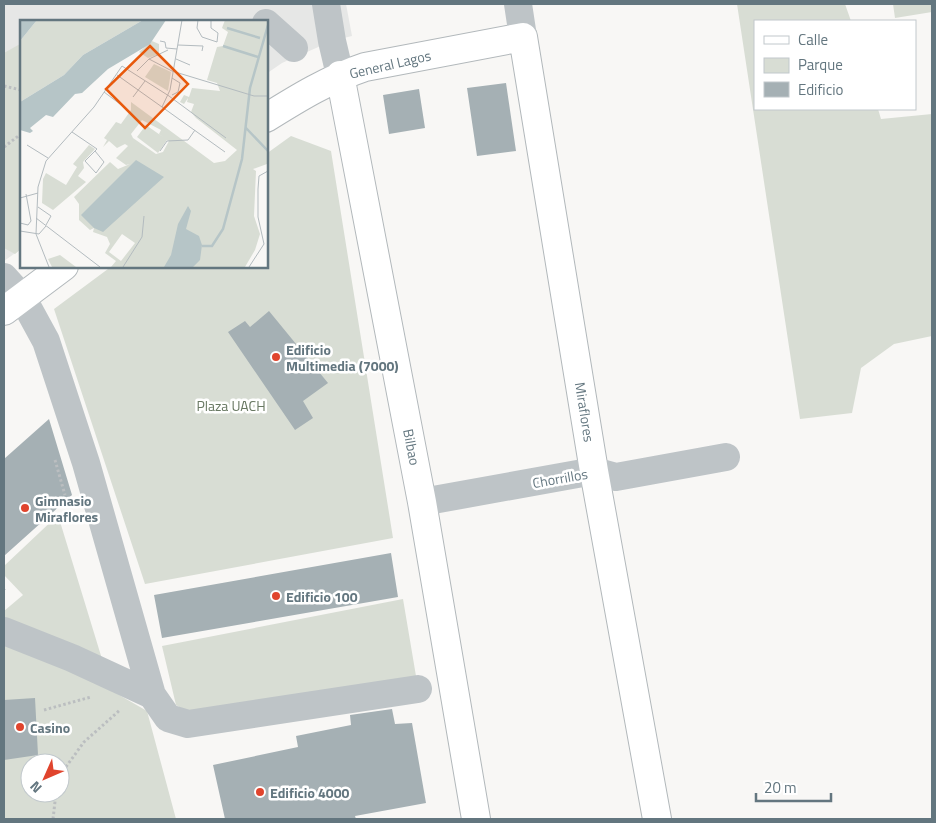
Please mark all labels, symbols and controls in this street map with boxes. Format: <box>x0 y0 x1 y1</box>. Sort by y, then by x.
inset map <box>20 20 268 268</box>
legend <box>754 20 916 110</box>
text: Calle <box>798 28 828 51</box>
street label: General Lagos <box>347 44 433 84</box>
text: Parque <box>798 53 843 76</box>
text: Edificio <box>798 78 843 101</box>
place label: Edificio Multimedia (7000) <box>286 339 399 376</box>
marker: Edificio Multimedia (7000) <box>270 351 282 363</box>
street label: Miraflores <box>570 381 600 443</box>
park label: Plaza UACH <box>196 395 266 416</box>
street label: Bilbao <box>398 427 426 467</box>
street label: Chorrillos <box>531 463 589 493</box>
place label: Gimnasio Miraflores <box>35 490 99 527</box>
marker: Gimnasio Miraflores <box>19 502 31 514</box>
place label: Edificio 100 <box>286 586 358 607</box>
marker: Edificio 100 <box>270 590 282 602</box>
place label: Casino <box>30 717 70 738</box>
marker: Casino <box>14 721 26 733</box>
north arrow <box>20 753 70 803</box>
scale bar <box>756 770 831 802</box>
text: 20 m <box>764 776 797 799</box>
text: N <box>25 777 46 798</box>
place label: Edificio 4000 <box>270 782 349 803</box>
marker: Edificio 4000 <box>254 786 266 798</box>

